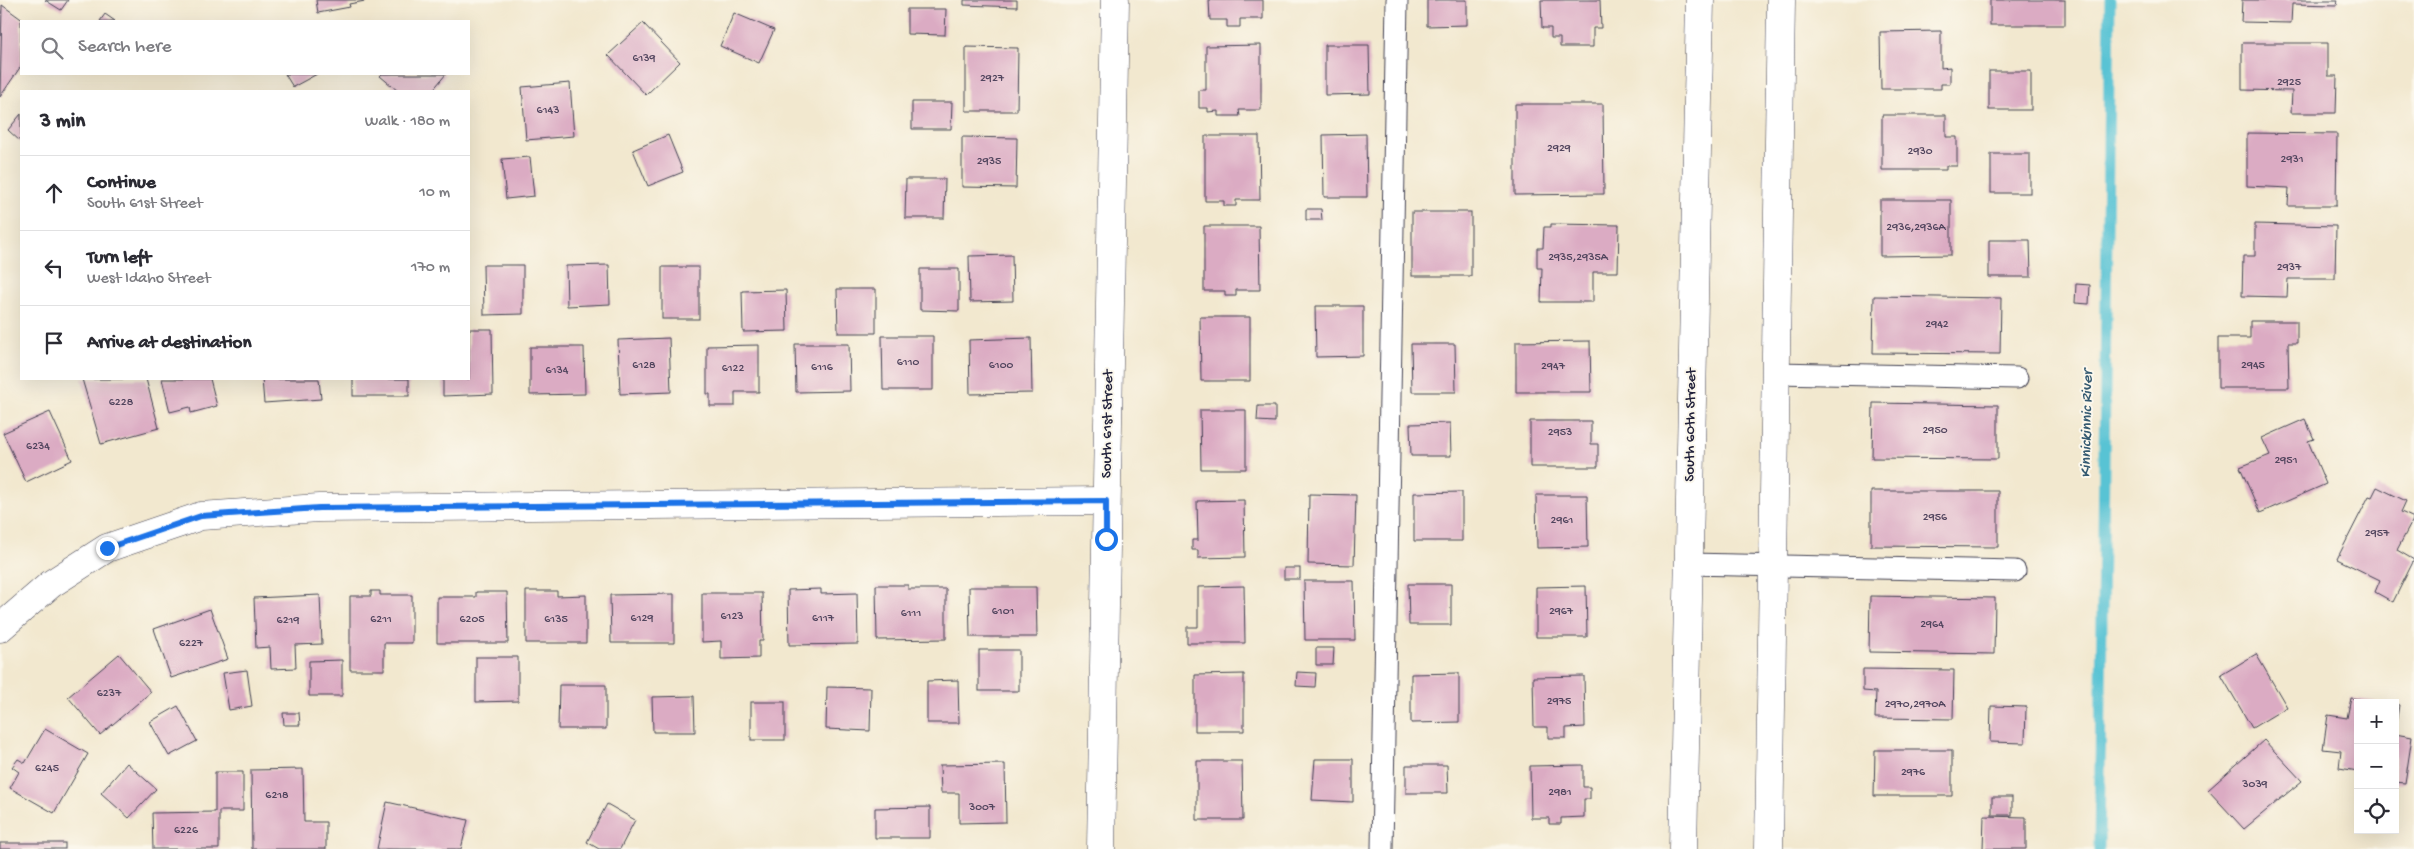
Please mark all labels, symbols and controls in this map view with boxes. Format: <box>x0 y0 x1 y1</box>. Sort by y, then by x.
search box <box>20 20 470 75</box>
icon: search <box>38 34 66 62</box>
text: Search here <box>78 36 172 59</box>
house number: 6139 <box>632 52 656 66</box>
house number: 2927 <box>980 72 1005 86</box>
house number: 2925 <box>2277 76 2301 90</box>
house number: 6143 <box>537 104 559 118</box>
text: 3 min <box>40 110 85 135</box>
text: Walk · 180 m <box>365 113 450 132</box>
house number: 2929 <box>1547 142 1571 156</box>
house number: 2930 <box>1908 145 1933 159</box>
house number: 2931 <box>2281 153 2304 167</box>
house number: 2935 <box>977 155 1001 169</box>
text: Continue <box>87 172 156 195</box>
icon: ahead <box>40 179 68 207</box>
text: 10 m <box>419 184 450 203</box>
text: South 61st Street <box>87 195 203 214</box>
house number: 2936,2936A <box>1886 221 1947 235</box>
text: Turn left <box>87 247 151 270</box>
house number: 2935,2935A <box>1548 251 1609 265</box>
icon: left <box>40 254 68 282</box>
text: 170 m <box>411 259 450 278</box>
house number: 2937 <box>2277 261 2302 275</box>
text: West Idaho Street <box>87 270 211 289</box>
house number: 2942 <box>1925 318 1949 332</box>
icon: arrive <box>40 329 68 357</box>
text: Arrive at destination <box>87 332 251 355</box>
house number: 6110 <box>897 356 919 370</box>
house number: 6128 <box>632 359 656 373</box>
house number: 6100 <box>989 359 1013 373</box>
house number: 2945 <box>2241 359 2265 373</box>
house number: 2947 <box>1541 360 1566 374</box>
house number: 6116 <box>811 361 834 375</box>
house number: 6122 <box>722 362 744 376</box>
house number: 6134 <box>546 364 569 378</box>
street label: South 60th Street <box>1681 366 1701 482</box>
water label: Kinnickinnic River <box>2078 367 2098 478</box>
street label: South 61st Street <box>1098 368 1118 478</box>
house number: 6228 <box>109 396 134 410</box>
house number: 2950 <box>1922 424 1948 438</box>
house number: 2953 <box>1548 426 1572 440</box>
house number: 6234 <box>26 440 50 454</box>
house number: 2951 <box>2274 454 2298 468</box>
house number: 2956 <box>1923 511 1948 525</box>
house number: 2961 <box>1551 514 1574 528</box>
house number: 2957 <box>2365 527 2390 541</box>
route start <box>1095 528 1118 551</box>
route end <box>96 537 119 560</box>
house number: 6101 <box>992 605 1014 619</box>
house number: 2967 <box>1549 605 1574 619</box>
house number: 6111 <box>901 607 921 621</box>
house number: 6123 <box>720 610 744 624</box>
house number: 6129 <box>631 612 653 626</box>
house number: 6117 <box>812 612 835 626</box>
house number: 6211 <box>370 613 392 627</box>
house number: 6205 <box>459 613 485 627</box>
house number: 6135 <box>544 613 568 627</box>
house number: 6219 <box>277 614 299 628</box>
house number: 2964 <box>1920 618 1944 632</box>
house number: 6227 <box>179 637 204 651</box>
house number: 6237 <box>97 687 122 701</box>
house number: 2975 <box>1547 695 1571 709</box>
house number: 2970,2970A <box>1885 698 1946 712</box>
map controls <box>2354 699 2399 834</box>
button: + <box>2354 699 2399 744</box>
button: − <box>2354 744 2399 789</box>
house number: 6245 <box>35 762 59 776</box>
house number: 2976 <box>1901 766 1926 780</box>
house number: 3039 <box>2241 778 2268 792</box>
house number: 2981 <box>1548 786 1572 800</box>
house number: 6218 <box>265 789 289 803</box>
button: locate <box>2354 789 2399 834</box>
house number: 3007 <box>968 801 996 815</box>
house number: 6226 <box>174 824 199 838</box>

